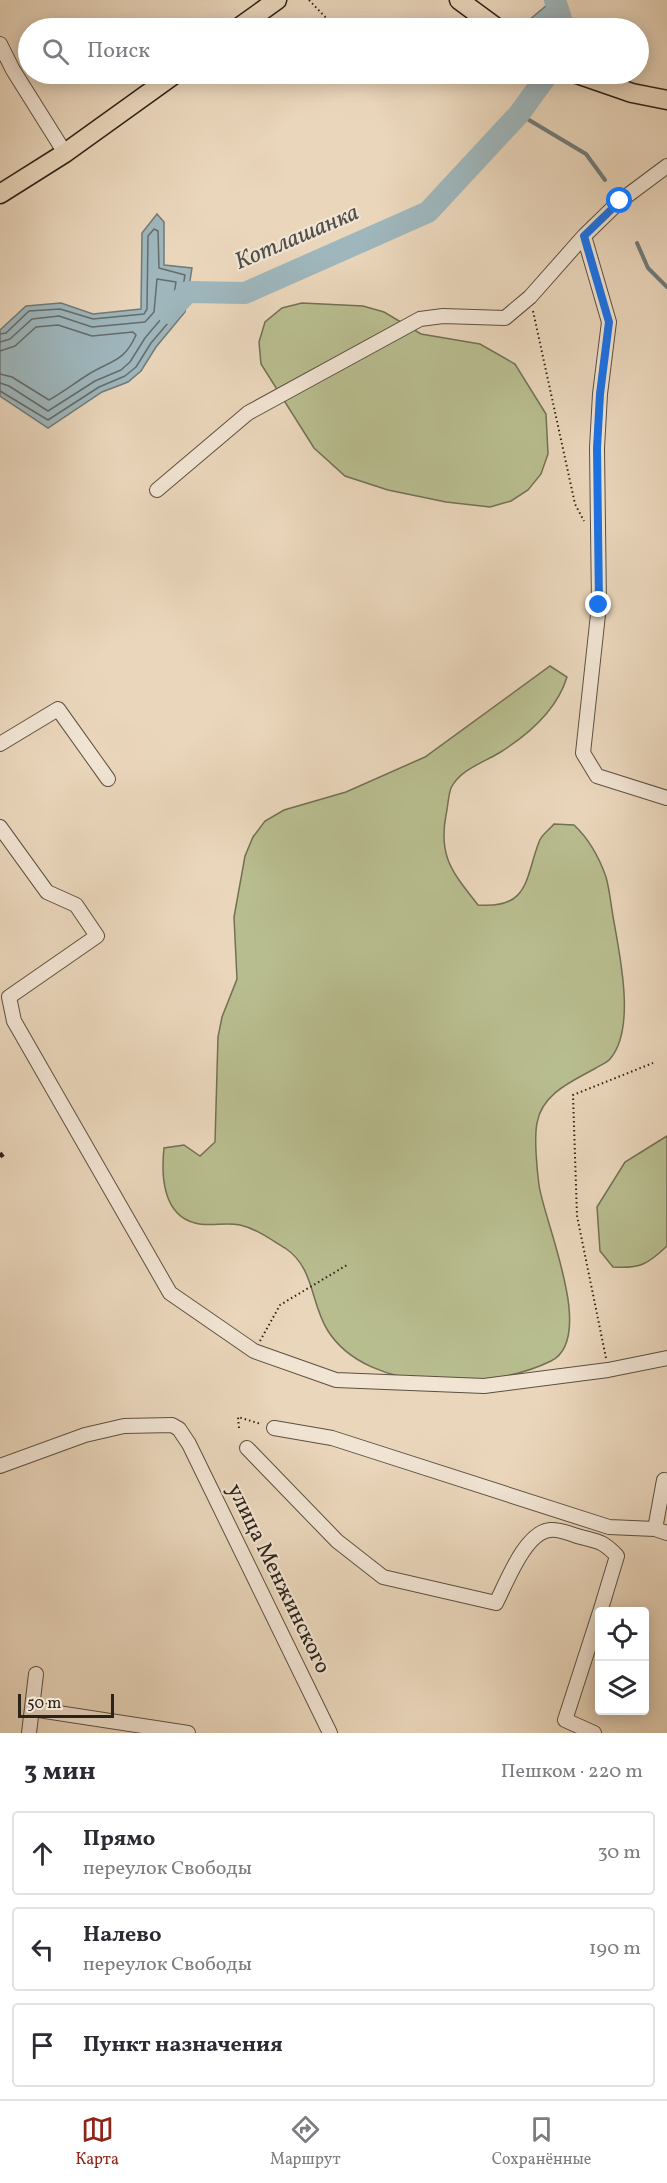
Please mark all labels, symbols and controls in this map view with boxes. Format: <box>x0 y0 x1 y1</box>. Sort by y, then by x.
search box <box>18 18 649 84</box>
icon: search <box>39 35 72 68</box>
text: Поиск <box>87 36 150 67</box>
route start <box>606 187 632 213</box>
water label: Котлашанка <box>229 196 365 280</box>
route end <box>585 591 611 617</box>
street label: улица Менжинского <box>219 1479 337 1679</box>
map controls <box>595 1607 649 1715</box>
button: locate <box>595 1607 649 1661</box>
button: layers <box>595 1661 649 1715</box>
scale bar <box>18 1691 114 1718</box>
text: 50 m <box>27 1693 61 1715</box>
text: 3 мин <box>24 1754 96 1790</box>
text: Пешком · 220 m <box>501 1758 643 1786</box>
text: Прямо <box>83 1824 155 1855</box>
icon: ahead <box>26 1837 59 1870</box>
text: 30 m <box>597 1839 641 1867</box>
text: переулок Свободы <box>83 1855 252 1883</box>
text: Налево <box>83 1920 162 1951</box>
icon: left <box>26 1933 59 1966</box>
text: 190 m <box>589 1935 641 1963</box>
text: переулок Свободы <box>83 1951 252 1979</box>
icon: arrive <box>26 2029 59 2062</box>
text: Пункт назначения <box>83 2030 283 2061</box>
tab: Карта <box>76 2113 119 2171</box>
tab: Маршрут <box>270 2113 341 2171</box>
tab: Сохранённые <box>492 2113 591 2171</box>

